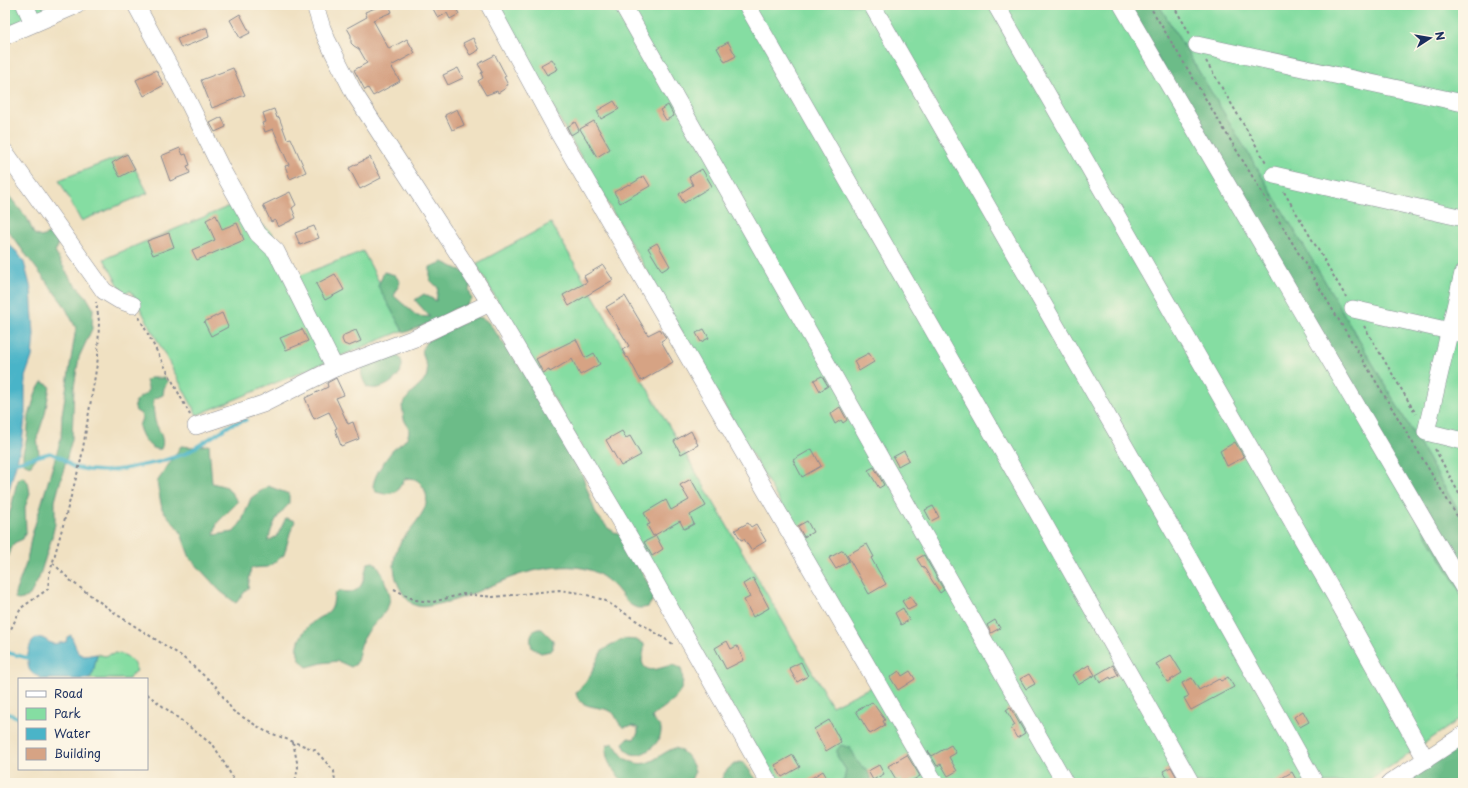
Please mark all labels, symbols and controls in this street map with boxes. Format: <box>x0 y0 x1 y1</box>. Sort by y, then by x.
north arrow <box>1410 18 1450 58</box>
text: N <box>1431 30 1450 42</box>
legend <box>18 678 148 770</box>
text: Road <box>54 684 83 702</box>
text: Park <box>54 704 81 722</box>
text: Water <box>54 724 91 742</box>
text: Building <box>54 744 101 762</box>

